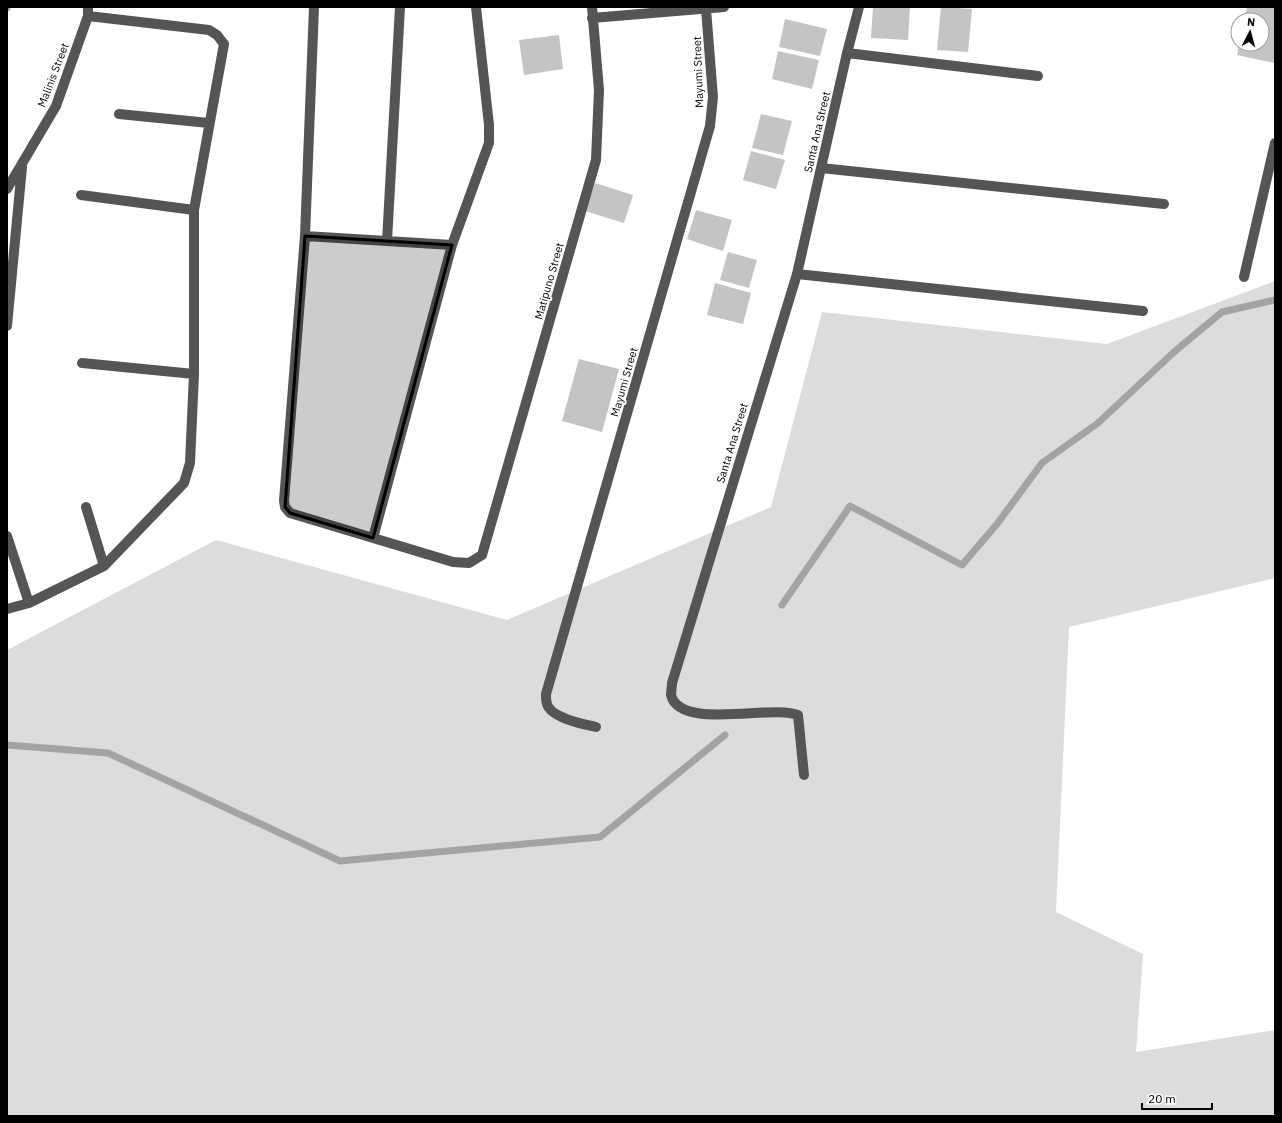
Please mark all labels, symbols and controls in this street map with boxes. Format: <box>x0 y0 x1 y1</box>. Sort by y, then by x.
north arrow <box>1230 12 1270 52</box>
text: N <box>1246 15 1256 29</box>
street label: Mayumi Street <box>690 36 706 108</box>
street label: Malinis Street <box>34 41 72 109</box>
street label: Santa Ana Street <box>801 90 833 174</box>
street label: Matipuno Street <box>531 241 567 321</box>
street label: Mayumi Street <box>607 346 641 418</box>
street label: Santa Ana Street <box>713 401 751 485</box>
scale bar <box>1142 1085 1212 1111</box>
text: 20 m <box>1148 1091 1176 1106</box>

